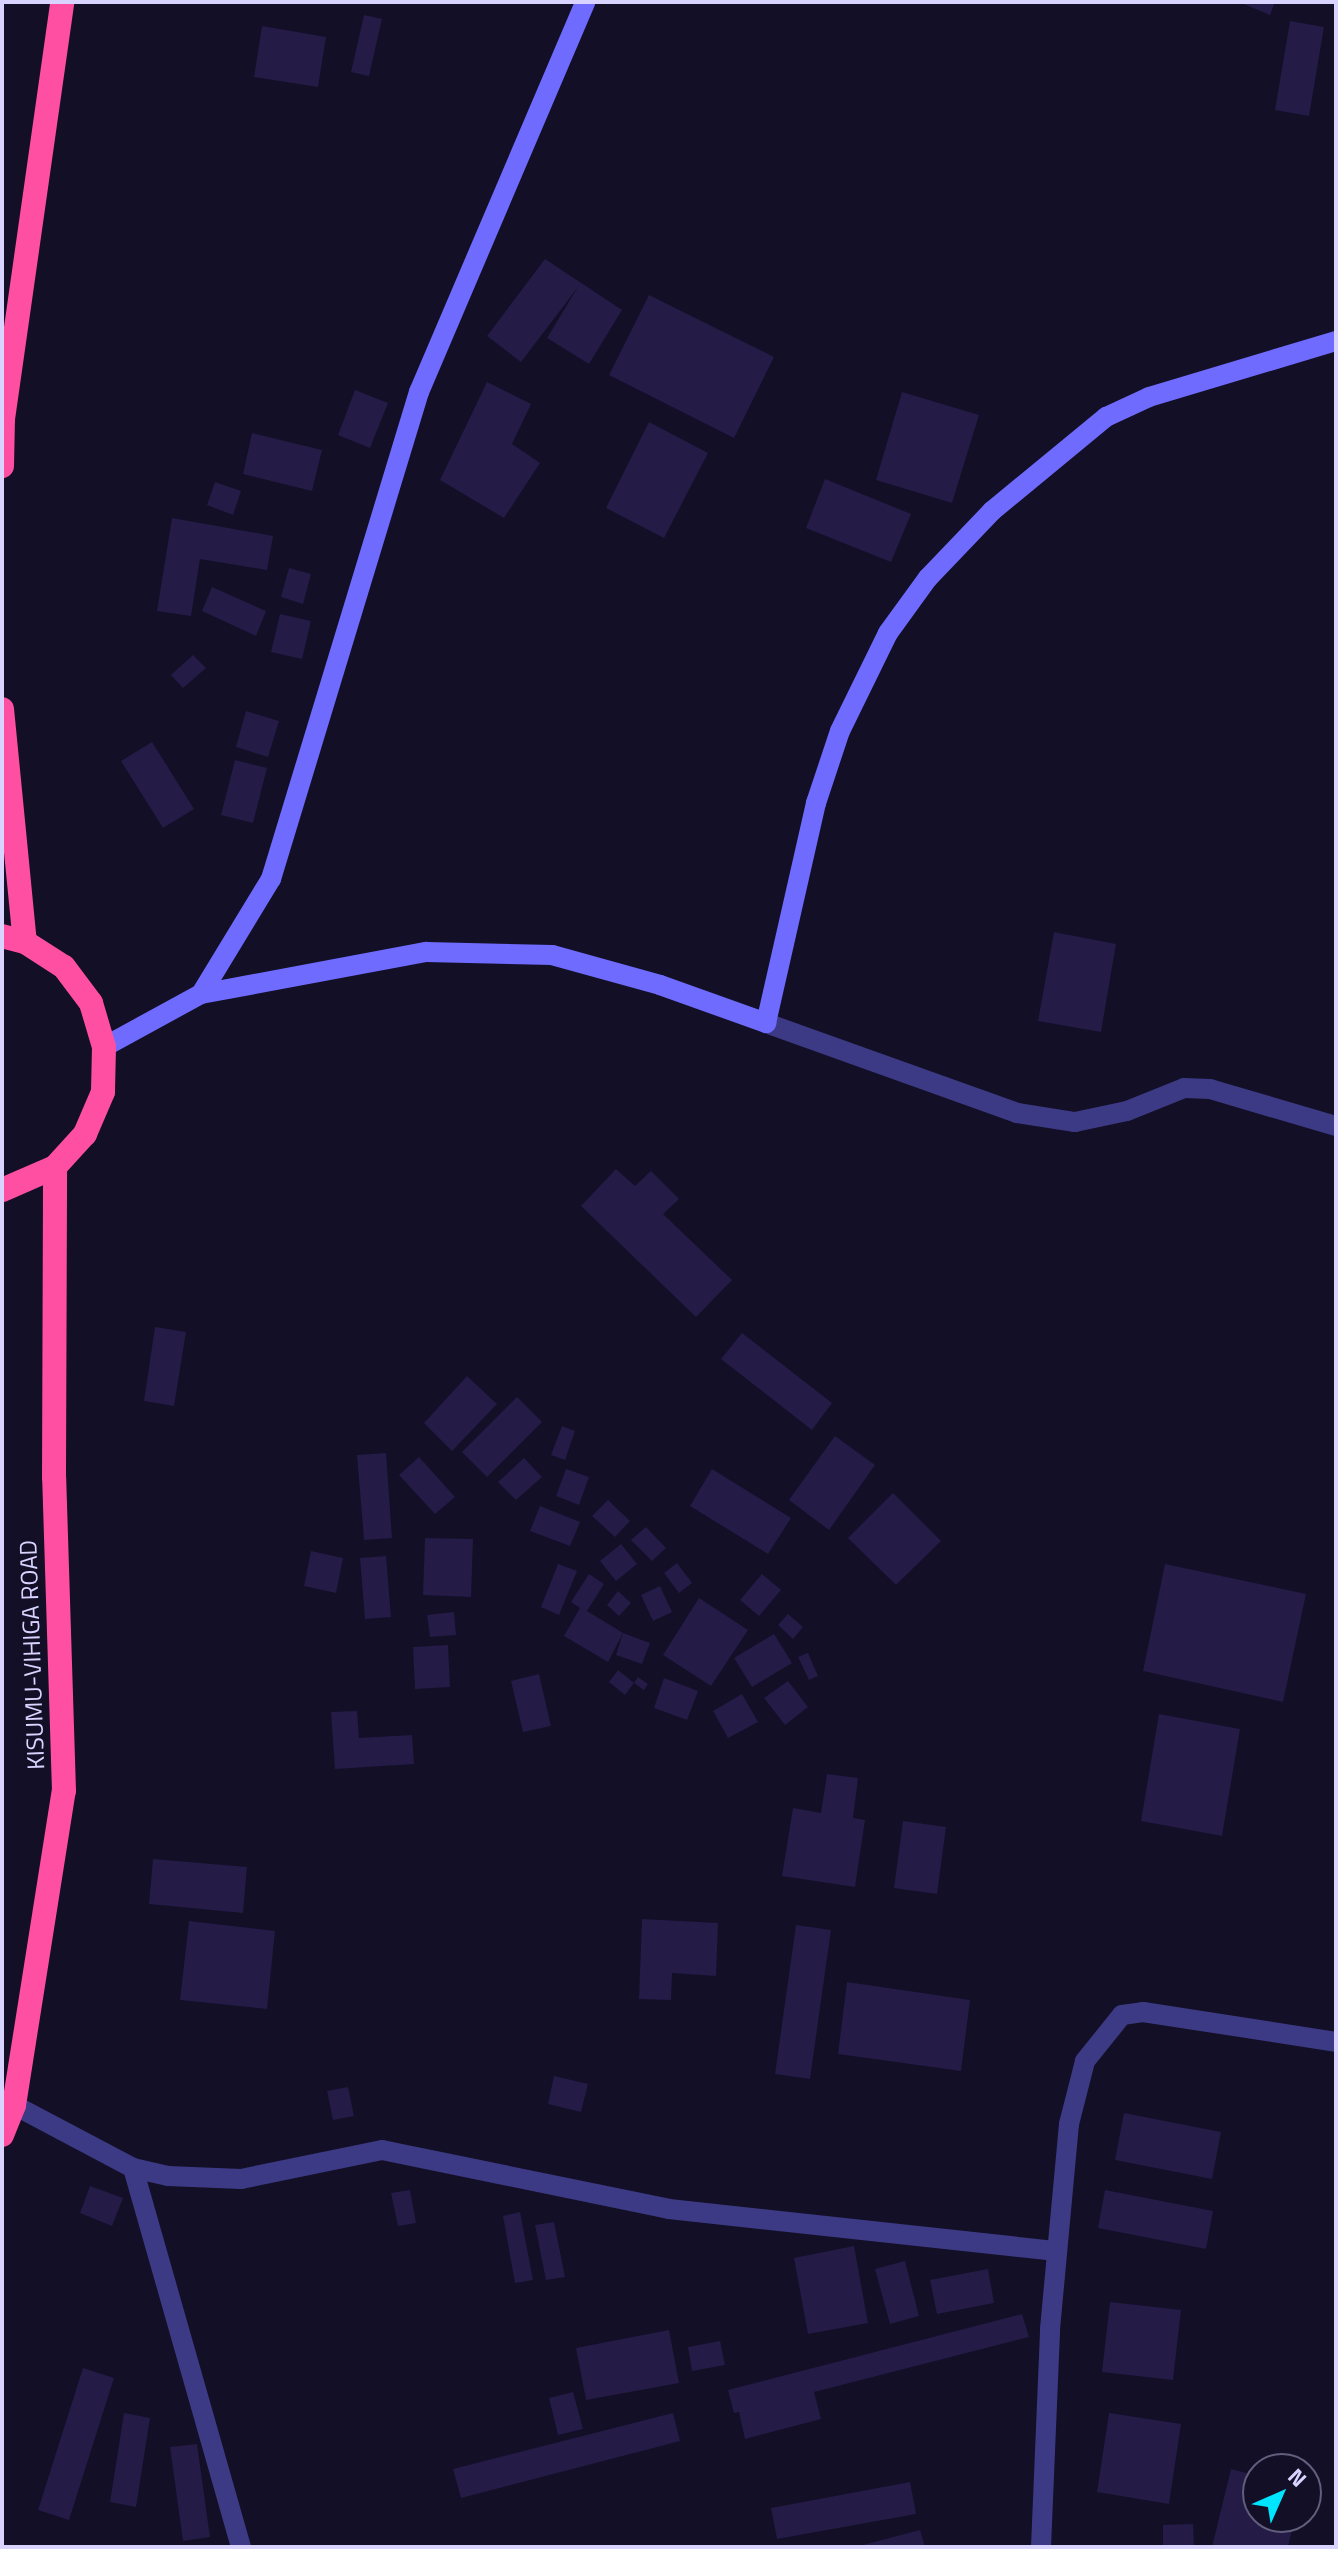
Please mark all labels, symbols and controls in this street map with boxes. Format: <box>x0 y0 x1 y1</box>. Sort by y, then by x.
street label: KISUMU-VIHIGA ROAD <box>14 1540 50 1770</box>
north arrow <box>1242 2453 1322 2533</box>
text: N <box>1280 2460 1315 2495</box>

